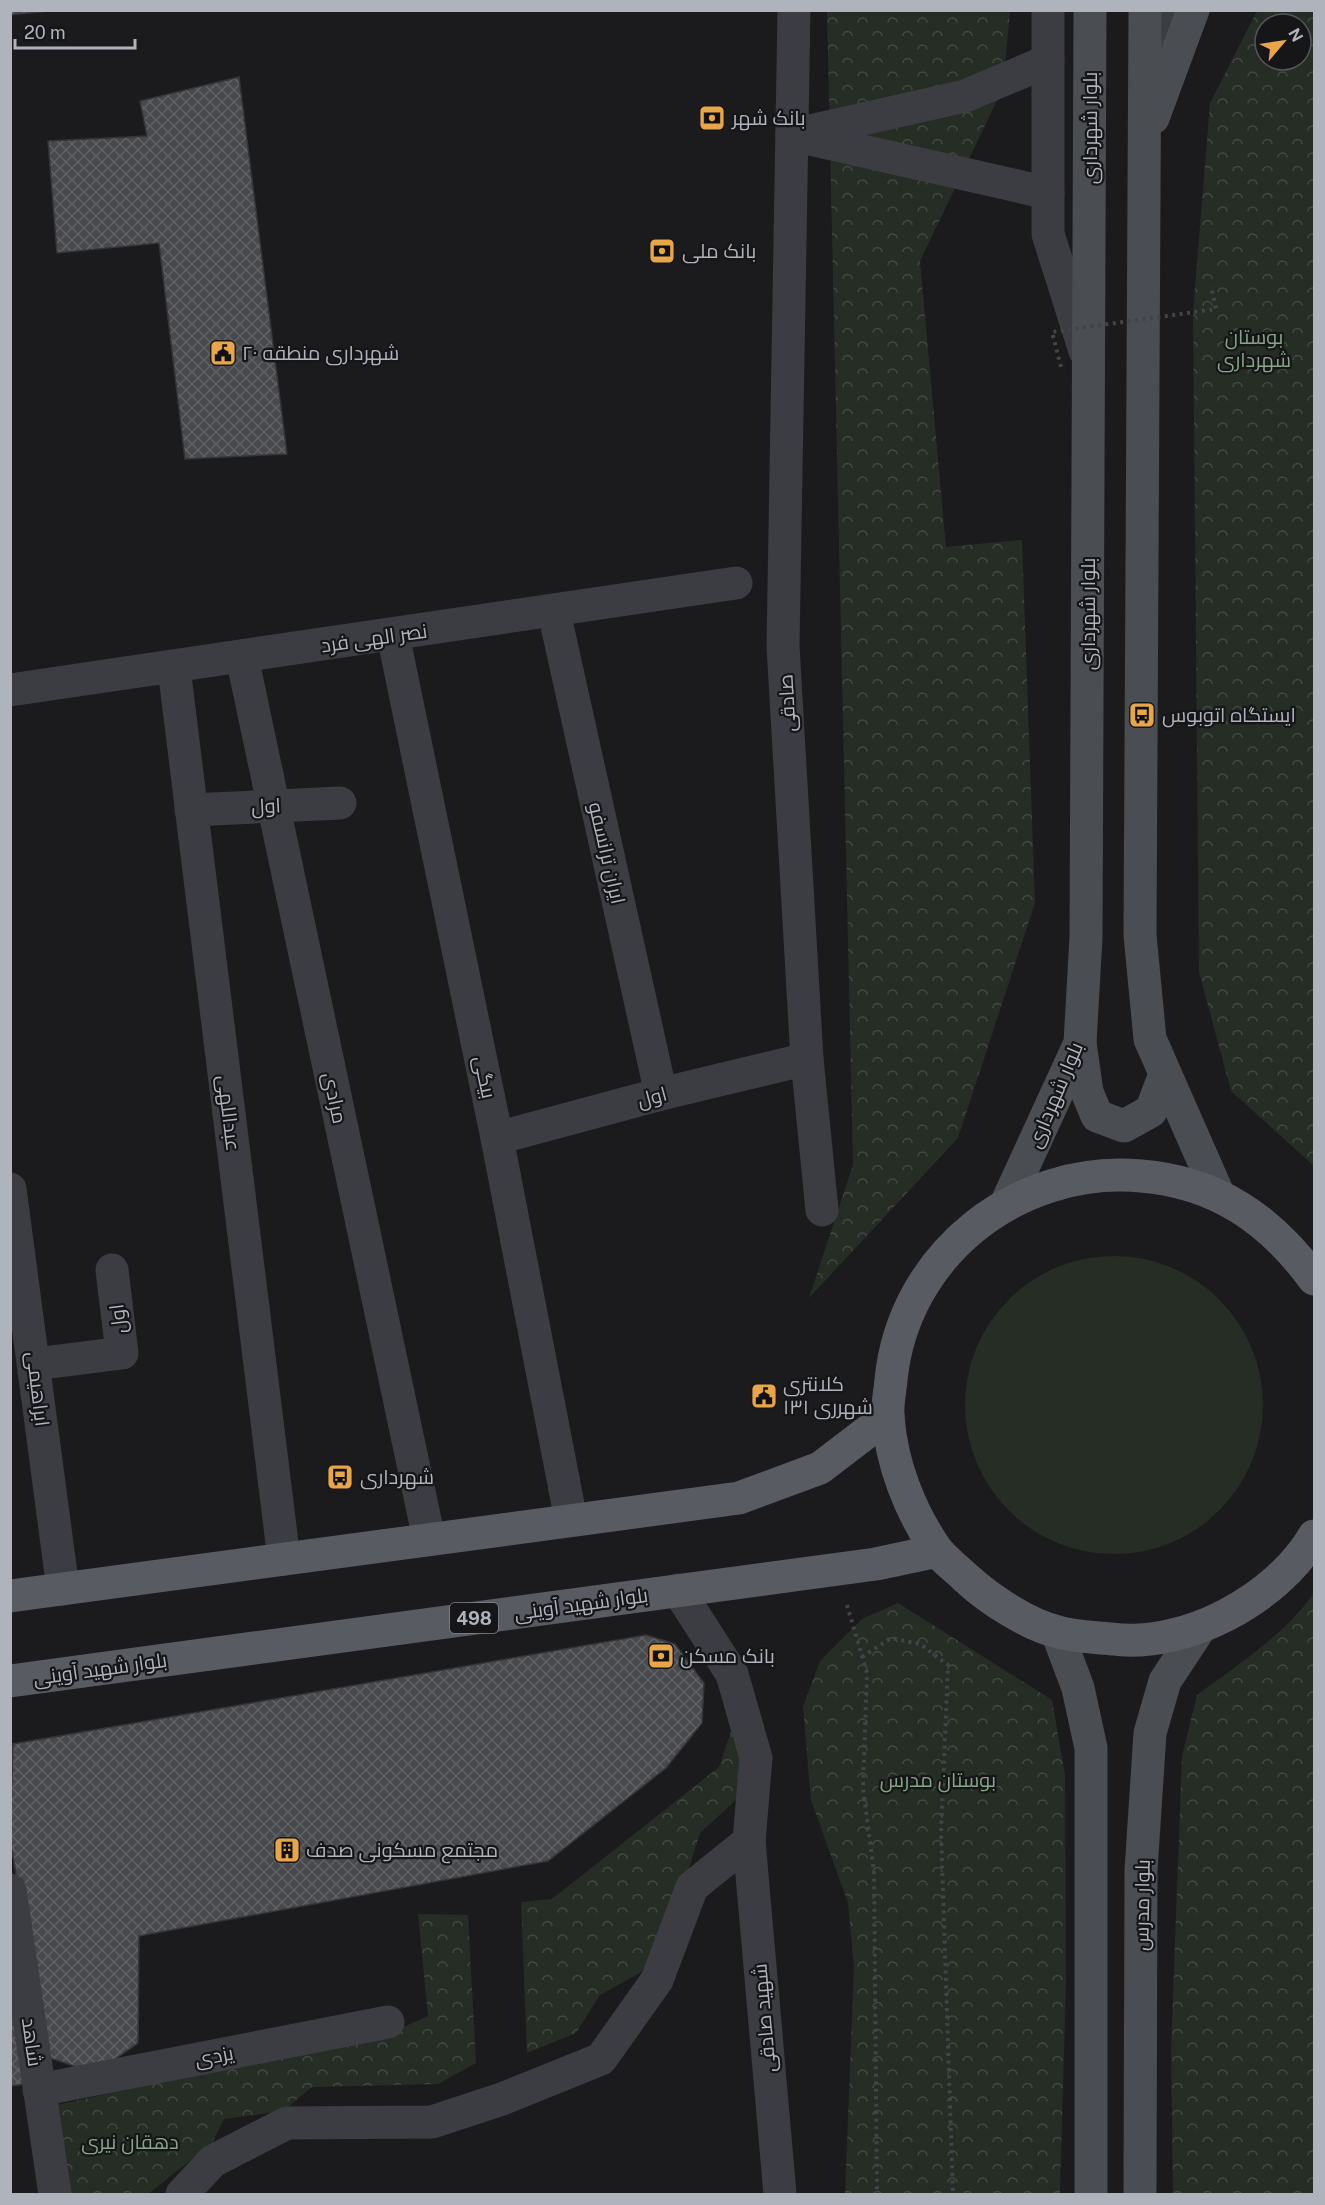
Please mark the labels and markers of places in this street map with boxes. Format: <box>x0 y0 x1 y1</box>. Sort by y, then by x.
bank icon: بانک شهر <box>697 103 727 133</box>
place label: بانک شهر <box>731 106 806 131</box>
bank icon: بانک ملی <box>647 236 677 266</box>
place label: بانک ملی <box>682 239 756 264</box>
public building icon: شهرداری منطقه ۲۰ <box>208 338 238 368</box>
place label: شهرداری منطقه ۲۰ <box>242 341 399 366</box>
bus stop icon: ایستگاه اتوبوس <box>1127 700 1157 730</box>
place label: ایستگاه اتوبوس <box>1162 703 1296 728</box>
place label: کلانتری ۱۳۱ شهرری <box>783 1372 873 1420</box>
public building icon: کلانتری ۱۳۱ شهرری <box>749 1381 779 1411</box>
bus stop icon: شهرداری <box>325 1462 355 1492</box>
place label: شهرداری <box>360 1465 434 1490</box>
bank icon: بانک مسکن <box>646 1641 676 1671</box>
place label: بانک مسکن <box>680 1644 775 1669</box>
building icon: مجتمع مسکونی صدف <box>272 1835 302 1865</box>
place label: مجتمع مسکونی صدف <box>306 1838 498 1864</box>

